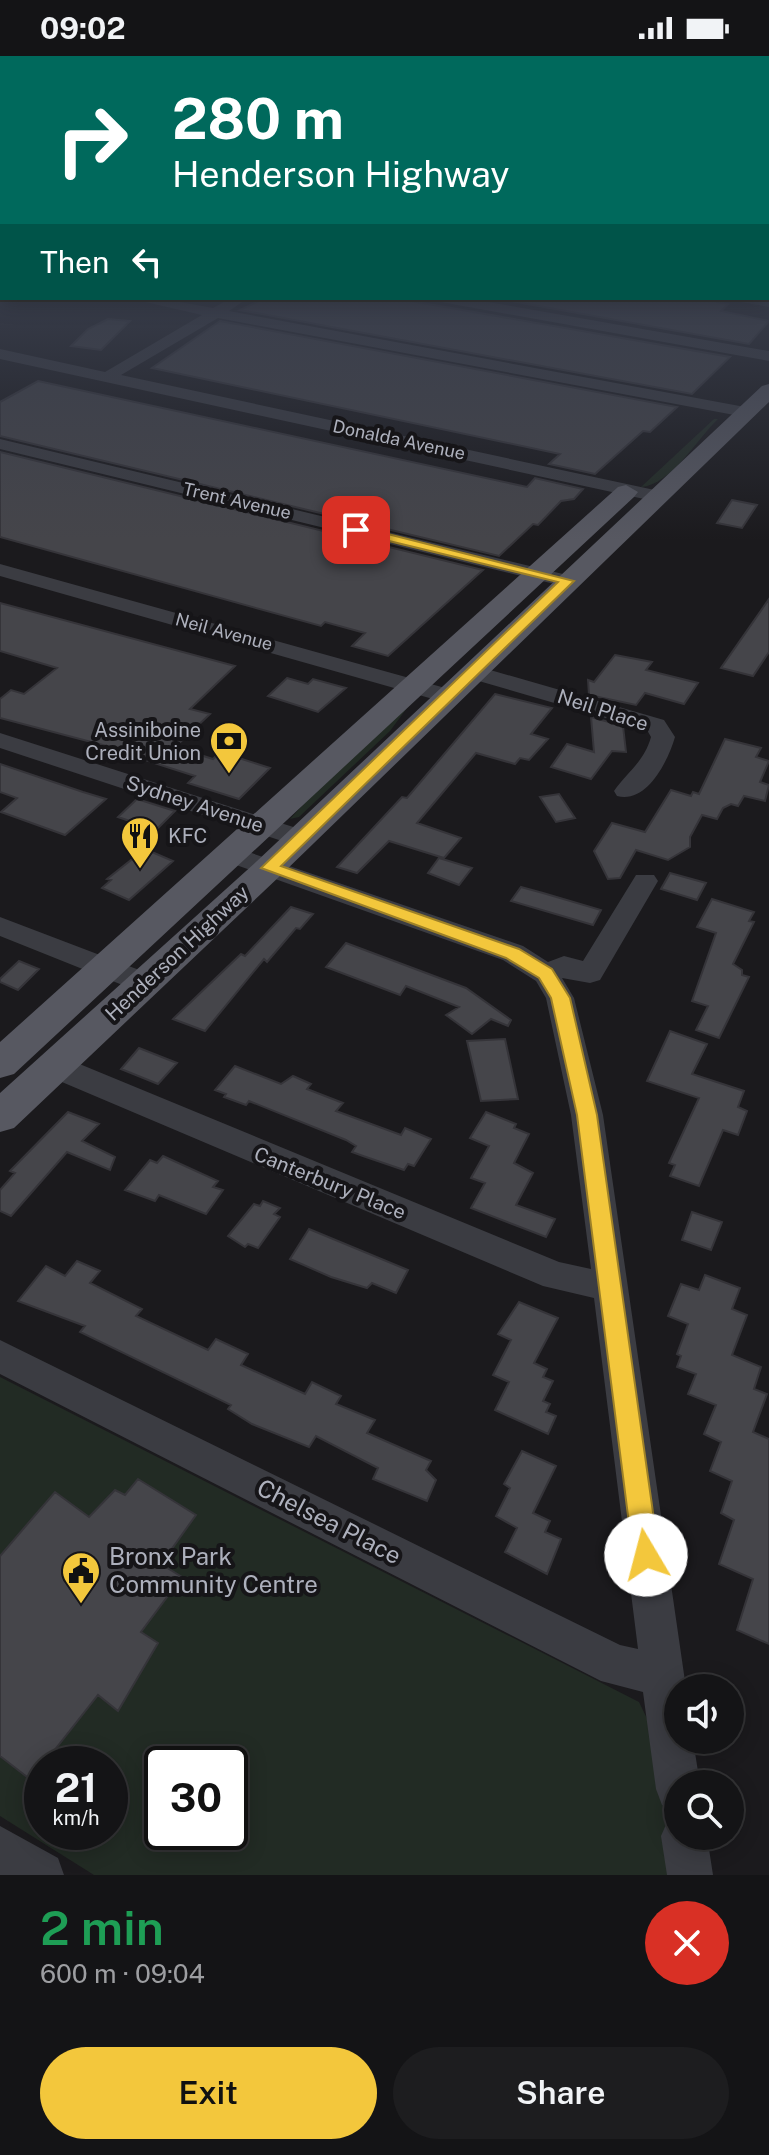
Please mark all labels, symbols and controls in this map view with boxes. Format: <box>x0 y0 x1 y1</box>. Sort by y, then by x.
text: 09:02 <box>40 10 125 46</box>
text: 280 m <box>172 86 344 152</box>
icon: right <box>40 88 144 192</box>
text: Henderson Highway <box>172 153 510 195</box>
icon: left <box>125 240 169 284</box>
text: Then <box>40 244 109 280</box>
street label: Donalda Avenue <box>331 415 467 464</box>
street label: Trent Avenue <box>181 478 293 523</box>
pin <box>322 496 390 564</box>
icon: arrive <box>334 508 378 552</box>
street label: Neil Avenue <box>173 608 275 655</box>
street label: Neil Place <box>555 684 651 736</box>
place label: Assiniboine Credit Union <box>85 718 201 765</box>
bank icon: Assiniboine Credit Union <box>208 720 250 775</box>
street label: Sydney Avenue <box>123 770 267 838</box>
restaurant icon: KFC <box>119 815 161 870</box>
place label: KFC <box>168 824 207 848</box>
street label: Henderson Highway <box>100 880 254 1026</box>
street label: Canterbury Place <box>251 1142 409 1224</box>
street label: Chelsea Place <box>253 1473 406 1569</box>
position arrow <box>604 1513 688 1597</box>
place label: Bronx Park Community Centre <box>109 1542 318 1598</box>
public building icon: Bronx Park Community Centre <box>60 1550 102 1605</box>
map controls <box>664 1674 744 1850</box>
button: sound <box>664 1674 744 1754</box>
speed limit sign: 30 <box>144 1746 248 1850</box>
text: 21 <box>55 1764 97 1811</box>
button: search <box>664 1770 744 1850</box>
text: km/h <box>52 1806 100 1830</box>
text: 2 min <box>40 1899 164 1956</box>
button: close <box>645 1901 729 1985</box>
text: 600 m · 09:04 <box>40 1958 205 1989</box>
button: Exit <box>40 2047 377 2139</box>
button: Share <box>393 2047 729 2139</box>

